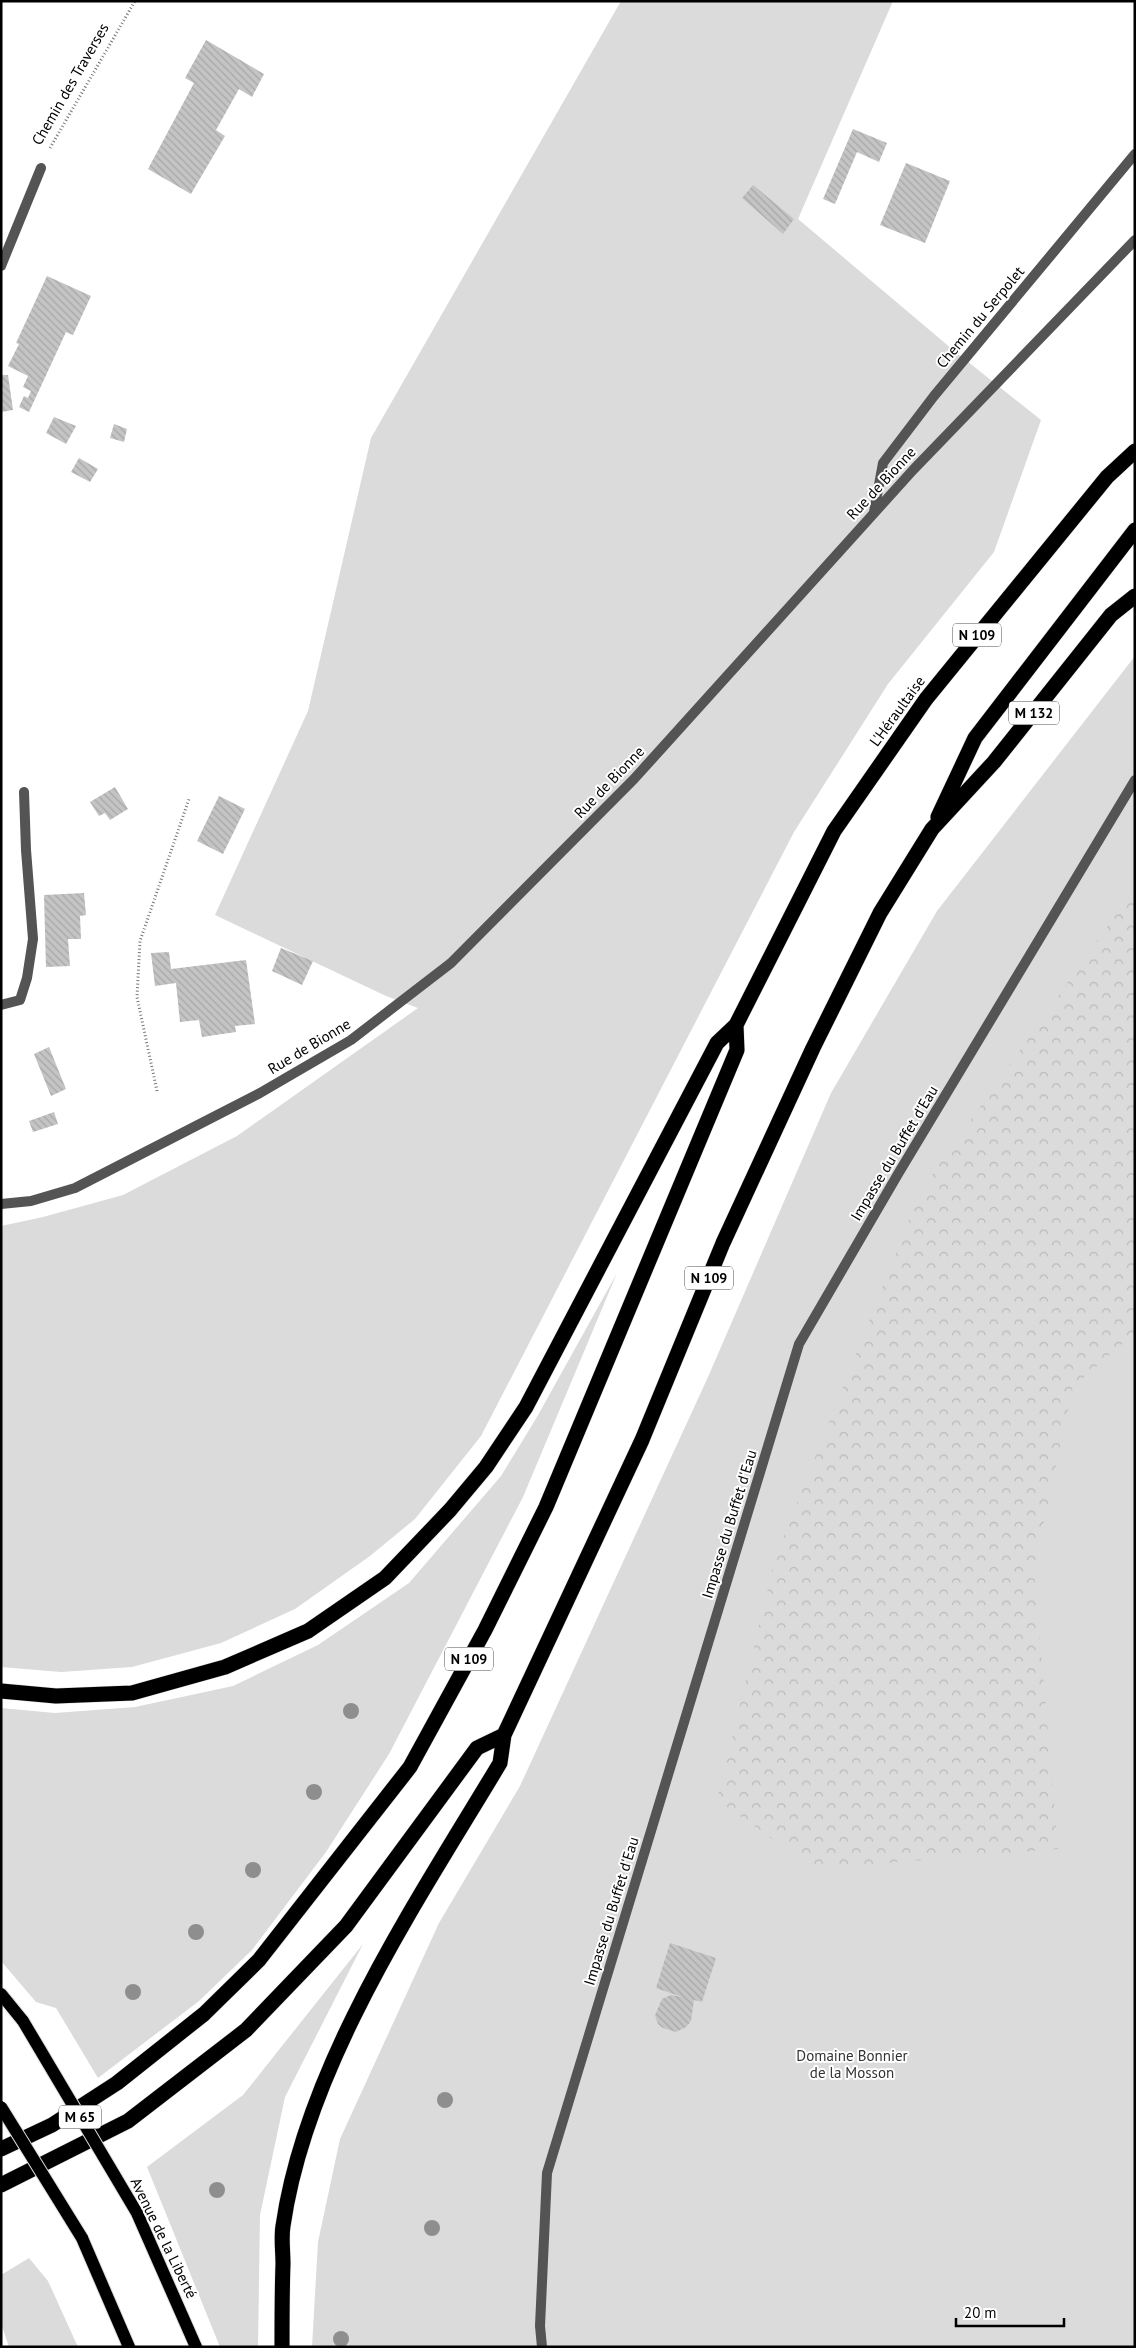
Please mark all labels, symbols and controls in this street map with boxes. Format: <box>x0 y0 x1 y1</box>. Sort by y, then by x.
street label: Chemin des Traverses <box>27 20 113 148</box>
street label: Chemin du Serpolet <box>932 262 1028 372</box>
street label: Rue de Bionne <box>842 443 920 523</box>
road number: N 109 <box>953 624 1001 646</box>
street label: L'Héraultaise <box>865 672 929 750</box>
road number: M 132 <box>1009 701 1059 724</box>
street label: Rue de Bionne <box>570 742 648 822</box>
street label: Rue de Bionne <box>264 1014 354 1078</box>
street label: Impasse du Buffet d'Eau <box>846 1082 942 1224</box>
road number: N 109 <box>685 1266 733 1290</box>
street label: Impasse du Buffet d'Eau <box>697 1447 761 1601</box>
road number: N 109 <box>445 1648 493 1670</box>
street label: Impasse du Buffet d'Eau <box>579 1834 643 1988</box>
park label: Domaine Bonnier de la Mosson <box>796 2046 908 2082</box>
road number: M 65 <box>59 2106 101 2128</box>
street label: Avenue de la Liberté <box>127 2175 201 2301</box>
scale bar <box>956 2296 1064 2328</box>
text: 20 m <box>964 2303 997 2322</box>

